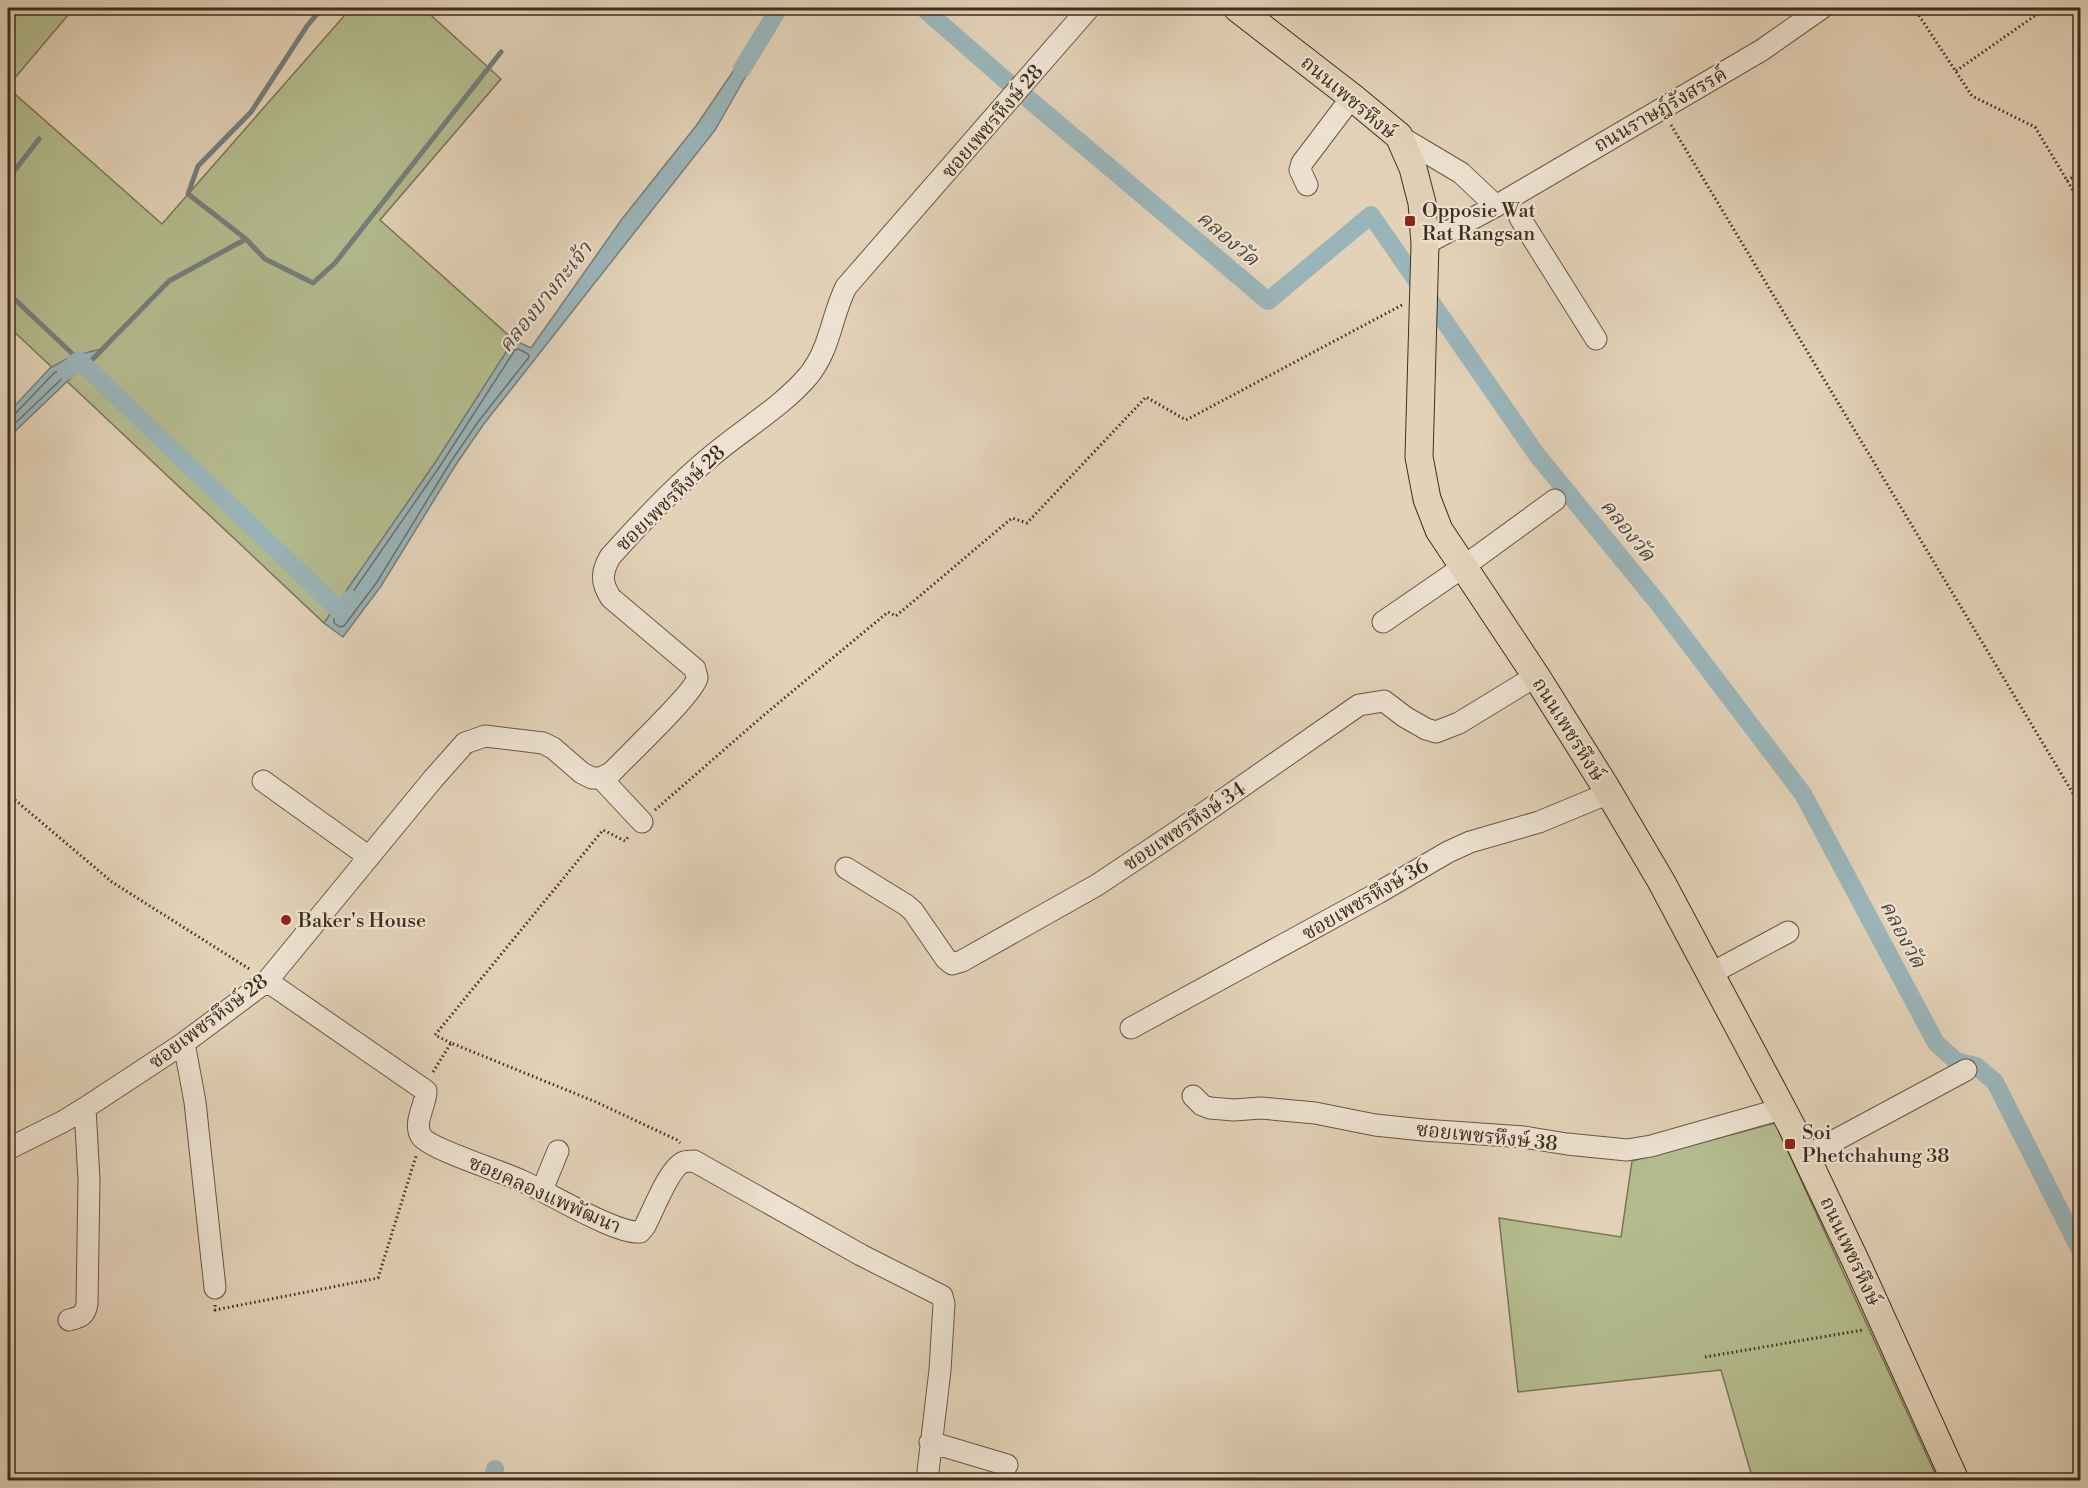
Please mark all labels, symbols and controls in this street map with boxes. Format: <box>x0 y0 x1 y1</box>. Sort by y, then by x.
street label: ถนนเพชรหึงษ์ <box>1295 51 1401 146</box>
street label: ซอยเพชรหึงษ์ 28 <box>937 60 1049 184</box>
street label: ถนนราษฎ์รังสรรค์ <box>1590 62 1732 159</box>
place label: Opposie Wat Rat Rangsan <box>1422 199 1536 247</box>
water label: คลองวัด <box>1191 205 1264 273</box>
marker: Opposie Wat Rat Rangsan <box>1403 214 1417 228</box>
water label: คลองบางกะเจ้า <box>493 236 599 358</box>
street label: ซอยเพชรหึงษ์ 28 <box>611 441 731 558</box>
water label: คลองวัด <box>1594 494 1661 568</box>
street label: ถนนเพชรหึงษ์ <box>1526 673 1610 787</box>
street label: ซอยเพชรหึงษ์ 34 <box>1119 777 1251 877</box>
street label: ซอยเพชรหึงษ์ 36 <box>1298 854 1434 947</box>
water label: คลองวัด <box>1874 896 1931 973</box>
place label: Baker's House <box>297 909 426 934</box>
marker: Baker's House <box>279 913 293 927</box>
street label: ซอยเพชรหึงษ์ 28 <box>144 969 273 1075</box>
street label: ซอยเพชรหึงษ์ 38 <box>1415 1118 1559 1157</box>
place label: Soi Phetchahung 38 <box>1802 1121 1950 1169</box>
marker: Soi Phetchahung 38 <box>1783 1137 1797 1151</box>
street label: ซอยคลองแพพัฒนา <box>464 1151 625 1240</box>
street label: ถนนเพชรหึงษ์ <box>1813 1193 1886 1310</box>

